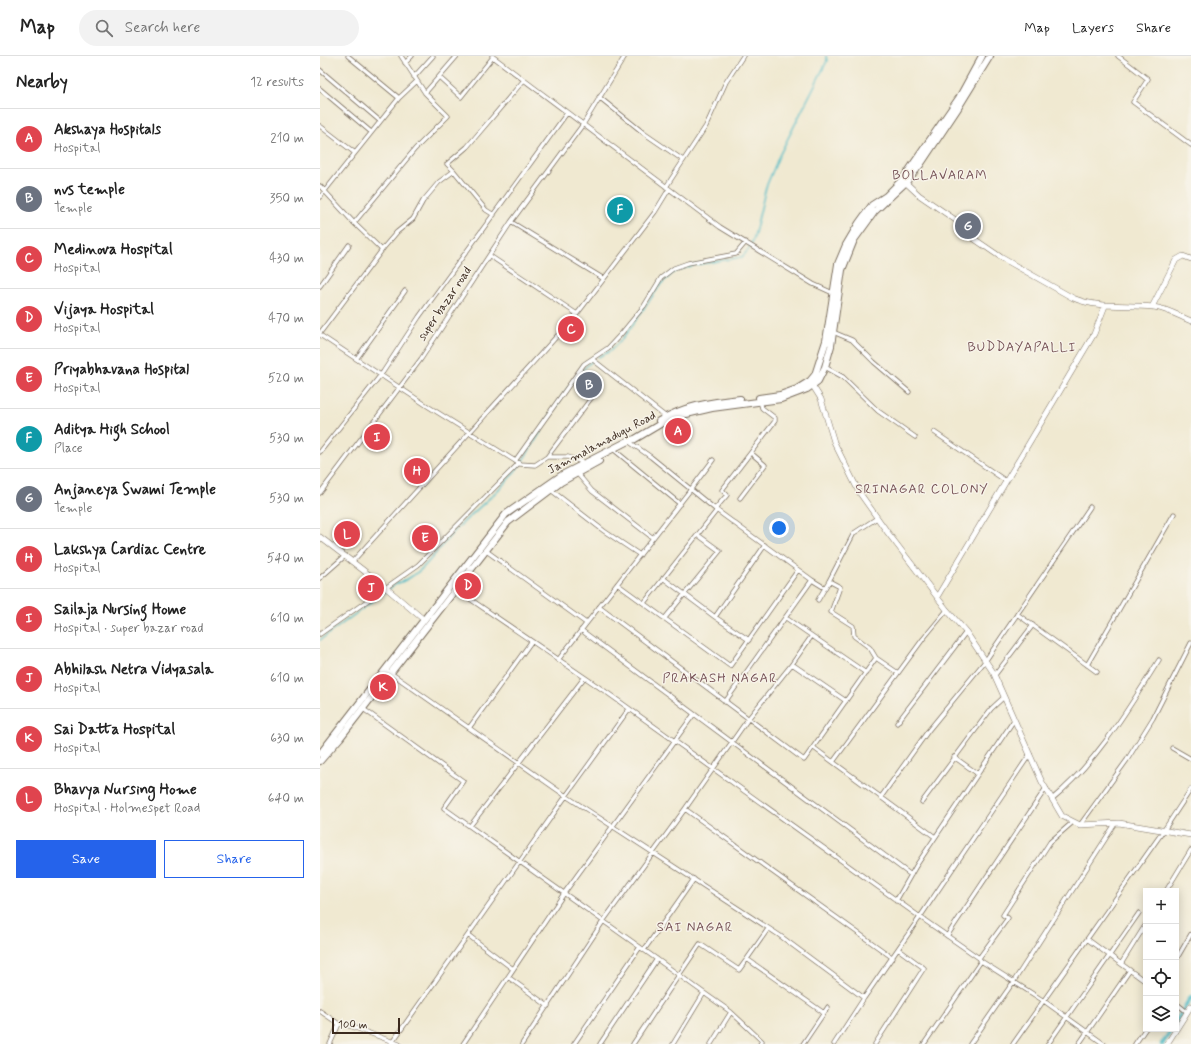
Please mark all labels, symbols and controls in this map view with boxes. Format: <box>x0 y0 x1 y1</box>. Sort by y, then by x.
search box <box>79 10 359 46</box>
text: Map <box>20 15 55 40</box>
icon: search <box>93 17 115 39</box>
text: Search here <box>125 18 200 38</box>
text: Map <box>1024 19 1050 37</box>
text: Layers <box>1072 19 1114 37</box>
text: Share <box>1136 19 1171 37</box>
text: Nearby <box>16 71 68 93</box>
text: 12 results <box>250 74 304 91</box>
text: Akshaya Hospitals <box>54 120 161 140</box>
text: A <box>25 130 33 147</box>
text: 210 m <box>270 130 304 147</box>
text: Hospital <box>54 140 100 157</box>
district label: BOLLAVARAM <box>892 167 988 184</box>
text: nvs temple <box>54 180 125 200</box>
text: B <box>25 190 33 207</box>
text: 350 m <box>270 190 304 207</box>
pin: F <box>607 195 633 225</box>
text: Temple <box>54 200 92 217</box>
pin: G <box>955 211 981 241</box>
text: Medinova Hospital <box>54 240 173 260</box>
text: C <box>24 250 34 267</box>
text: 430 m <box>269 250 304 267</box>
text: Hospital <box>54 260 100 277</box>
street label: super bazar road <box>414 264 476 344</box>
text: Vijaya Hospital <box>54 300 154 320</box>
text: D <box>25 310 33 327</box>
text: 470 m <box>268 310 304 327</box>
pin: C <box>558 314 584 344</box>
text: Hospital <box>54 320 100 337</box>
district label: BUDDAYAPALLI <box>968 339 1076 356</box>
text: Priyabhavana Hospital <box>54 360 189 380</box>
text: E <box>25 370 33 387</box>
text: 520 m <box>268 370 304 387</box>
pin: B <box>576 370 602 400</box>
text: Hospital <box>54 380 100 397</box>
street label: Jammalamadugu Road <box>545 408 659 478</box>
pin: A <box>665 416 691 446</box>
text: Aditya High School <box>54 420 170 440</box>
pin: I <box>364 422 390 452</box>
text: F <box>26 430 32 447</box>
text: 530 m <box>269 430 304 447</box>
text: Place <box>54 440 83 457</box>
pin: H <box>404 456 430 486</box>
text: Anjaneya Swami Temple <box>54 480 216 500</box>
district label: SRINAGAR COLONY <box>855 481 989 498</box>
text: G <box>25 490 33 507</box>
text: 530 m <box>269 490 304 507</box>
text: Temple <box>54 500 92 517</box>
your location <box>769 518 789 538</box>
pin: L <box>334 519 360 549</box>
pin: E <box>412 523 438 553</box>
text: Lakshya Cardiac Centre <box>54 540 206 560</box>
text: H <box>25 550 33 567</box>
text: 540 m <box>267 550 304 567</box>
text: Hospital <box>54 560 100 577</box>
pin: D <box>455 571 481 601</box>
pin: J <box>358 573 384 603</box>
text: Sailaja Nursing Home <box>54 600 186 620</box>
text: I <box>26 610 32 627</box>
text: 610 m <box>270 610 304 627</box>
text: Hospital · super bazar road <box>54 620 204 637</box>
text: Abhilash Netra Vidyasala <box>54 660 213 680</box>
text: J <box>25 670 33 687</box>
text: 610 m <box>270 670 304 687</box>
district label: PRAKASH NAGAR <box>662 670 778 687</box>
pin: K <box>370 672 396 702</box>
text: Hospital <box>54 680 100 697</box>
text: Sai Datta Hospital <box>54 720 175 740</box>
text: K <box>24 730 34 747</box>
text: 630 m <box>270 730 304 747</box>
text: Hospital <box>54 740 100 757</box>
text: Bhavya Nursing Home <box>54 780 197 800</box>
text: L <box>25 790 33 807</box>
text: 640 m <box>268 790 304 807</box>
text: Hospital · Holmespet Road <box>54 800 200 817</box>
button: Save <box>16 840 156 878</box>
button: Share <box>164 840 304 878</box>
map controls <box>1143 888 1179 1032</box>
button: + <box>1143 888 1179 924</box>
district label: SAI NAGAR <box>657 919 733 936</box>
button: − <box>1143 924 1179 960</box>
button: locate <box>1143 960 1179 996</box>
button: layers <box>1143 996 1179 1032</box>
scale bar <box>332 1016 400 1035</box>
text: 100 m <box>338 1018 368 1032</box>

